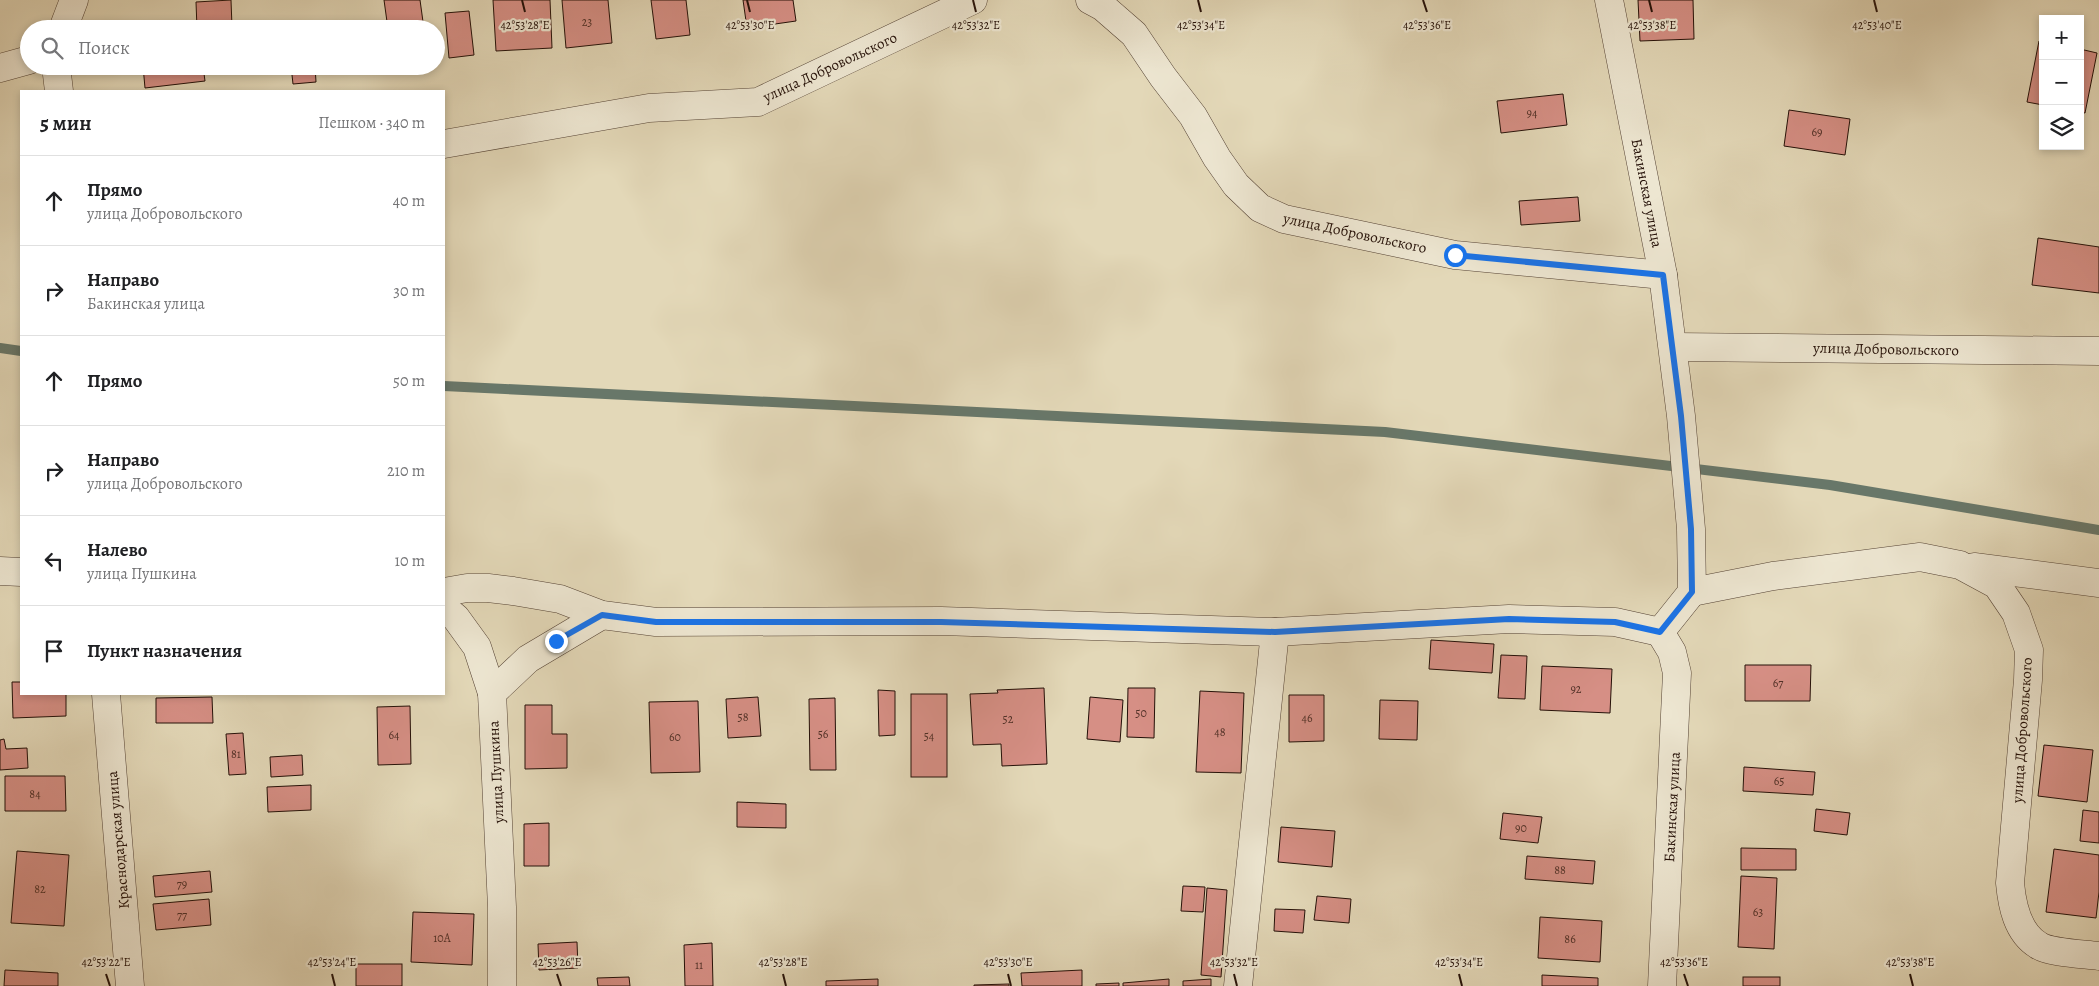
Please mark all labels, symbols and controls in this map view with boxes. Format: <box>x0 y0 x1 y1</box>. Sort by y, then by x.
house number: 23 <box>582 14 592 30</box>
map controls <box>2039 15 2084 150</box>
button: + <box>2039 15 2084 60</box>
text: 42°53'28"E <box>500 17 550 33</box>
text: 42°53'30"E <box>725 17 775 33</box>
text: 42°53'32"E <box>952 17 1000 33</box>
text: 42°53'34"E <box>1177 17 1225 33</box>
text: 42°53'36"E <box>1403 17 1451 33</box>
text: 42°53'38"E <box>1628 17 1676 33</box>
text: 42°53'40"E <box>1852 17 1902 33</box>
search box <box>20 20 445 75</box>
street label: улица Добровольского <box>759 27 900 107</box>
icon: search <box>38 34 66 62</box>
text: Поиск <box>78 35 130 61</box>
button: − <box>2039 60 2084 105</box>
house number: 94 <box>1527 105 1538 121</box>
button: layers <box>2039 105 2084 150</box>
text: 5 мин <box>40 109 92 137</box>
text: Пешком · 340 m <box>318 112 425 134</box>
house number: 69 <box>1811 124 1823 140</box>
street label: Бакинская улица <box>1627 137 1667 249</box>
text: Прямо <box>87 177 142 203</box>
icon: ahead <box>40 187 68 215</box>
text: 40 m <box>393 190 425 212</box>
text: улица Добровольского <box>87 203 243 225</box>
street label: улица Добровольского <box>1281 208 1428 258</box>
route start <box>1444 244 1467 267</box>
text: Направо <box>87 267 159 293</box>
icon: right <box>40 277 68 305</box>
text: 30 m <box>393 280 425 302</box>
text: Бакинская улица <box>87 293 205 315</box>
street label: улица Добровольского <box>1812 338 1959 360</box>
icon: ahead <box>40 367 68 395</box>
text: Прямо <box>87 368 142 394</box>
text: 50 m <box>393 370 425 392</box>
text: Направо <box>87 447 159 473</box>
icon: right <box>40 457 68 485</box>
text: 210 m <box>387 460 425 482</box>
text: улица Добровольского <box>87 473 243 495</box>
text: Налево <box>87 537 147 563</box>
icon: left <box>40 547 68 575</box>
text: 10 m <box>395 550 425 572</box>
text: улица Пушкина <box>87 563 197 585</box>
route end <box>545 630 568 653</box>
icon: arrive <box>40 637 68 665</box>
text: Пункт назначения <box>87 638 242 664</box>
street label: улица Добровольского <box>2007 657 2037 804</box>
house number: 67 <box>1773 675 1784 691</box>
house number: 92 <box>1570 681 1582 697</box>
house number: 50 <box>1135 705 1147 721</box>
house number: 58 <box>738 709 749 725</box>
house number: 46 <box>1302 710 1313 726</box>
house number: 52 <box>1003 711 1014 727</box>
street label: улица Пушкина <box>483 720 509 825</box>
house number: 48 <box>1214 724 1226 740</box>
house number: 56 <box>818 726 829 742</box>
house number: 64 <box>389 727 400 743</box>
house number: 54 <box>924 728 935 744</box>
house number: 60 <box>669 729 681 745</box>
house number: 81 <box>231 746 241 762</box>
street label: Бакинская улица <box>1659 751 1685 863</box>
street label: Краснодарская улица <box>102 770 134 910</box>
house number: 65 <box>1774 773 1784 789</box>
house number: 84 <box>29 786 41 802</box>
house number: 90 <box>1515 820 1527 836</box>
house number: 88 <box>1554 862 1566 878</box>
house number: 79 <box>177 876 187 892</box>
house number: 82 <box>34 881 46 897</box>
house number: 63 <box>1753 904 1763 920</box>
house number: 77 <box>177 907 188 923</box>
house number: 10А <box>433 930 452 946</box>
house number: 86 <box>1564 931 1576 947</box>
text: 42°53'22"E <box>81 954 131 970</box>
text: 42°53'24"E <box>308 954 356 970</box>
text: 42°53'26"E <box>533 954 581 970</box>
text: 42°53'28"E <box>758 954 808 970</box>
text: 42°53'30"E <box>983 954 1033 970</box>
text: 42°53'32"E <box>1210 954 1258 970</box>
text: 42°53'34"E <box>1435 954 1483 970</box>
text: 42°53'36"E <box>1660 954 1708 970</box>
text: 42°53'38"E <box>1886 954 1934 970</box>
house number: 11 <box>695 957 703 973</box>

